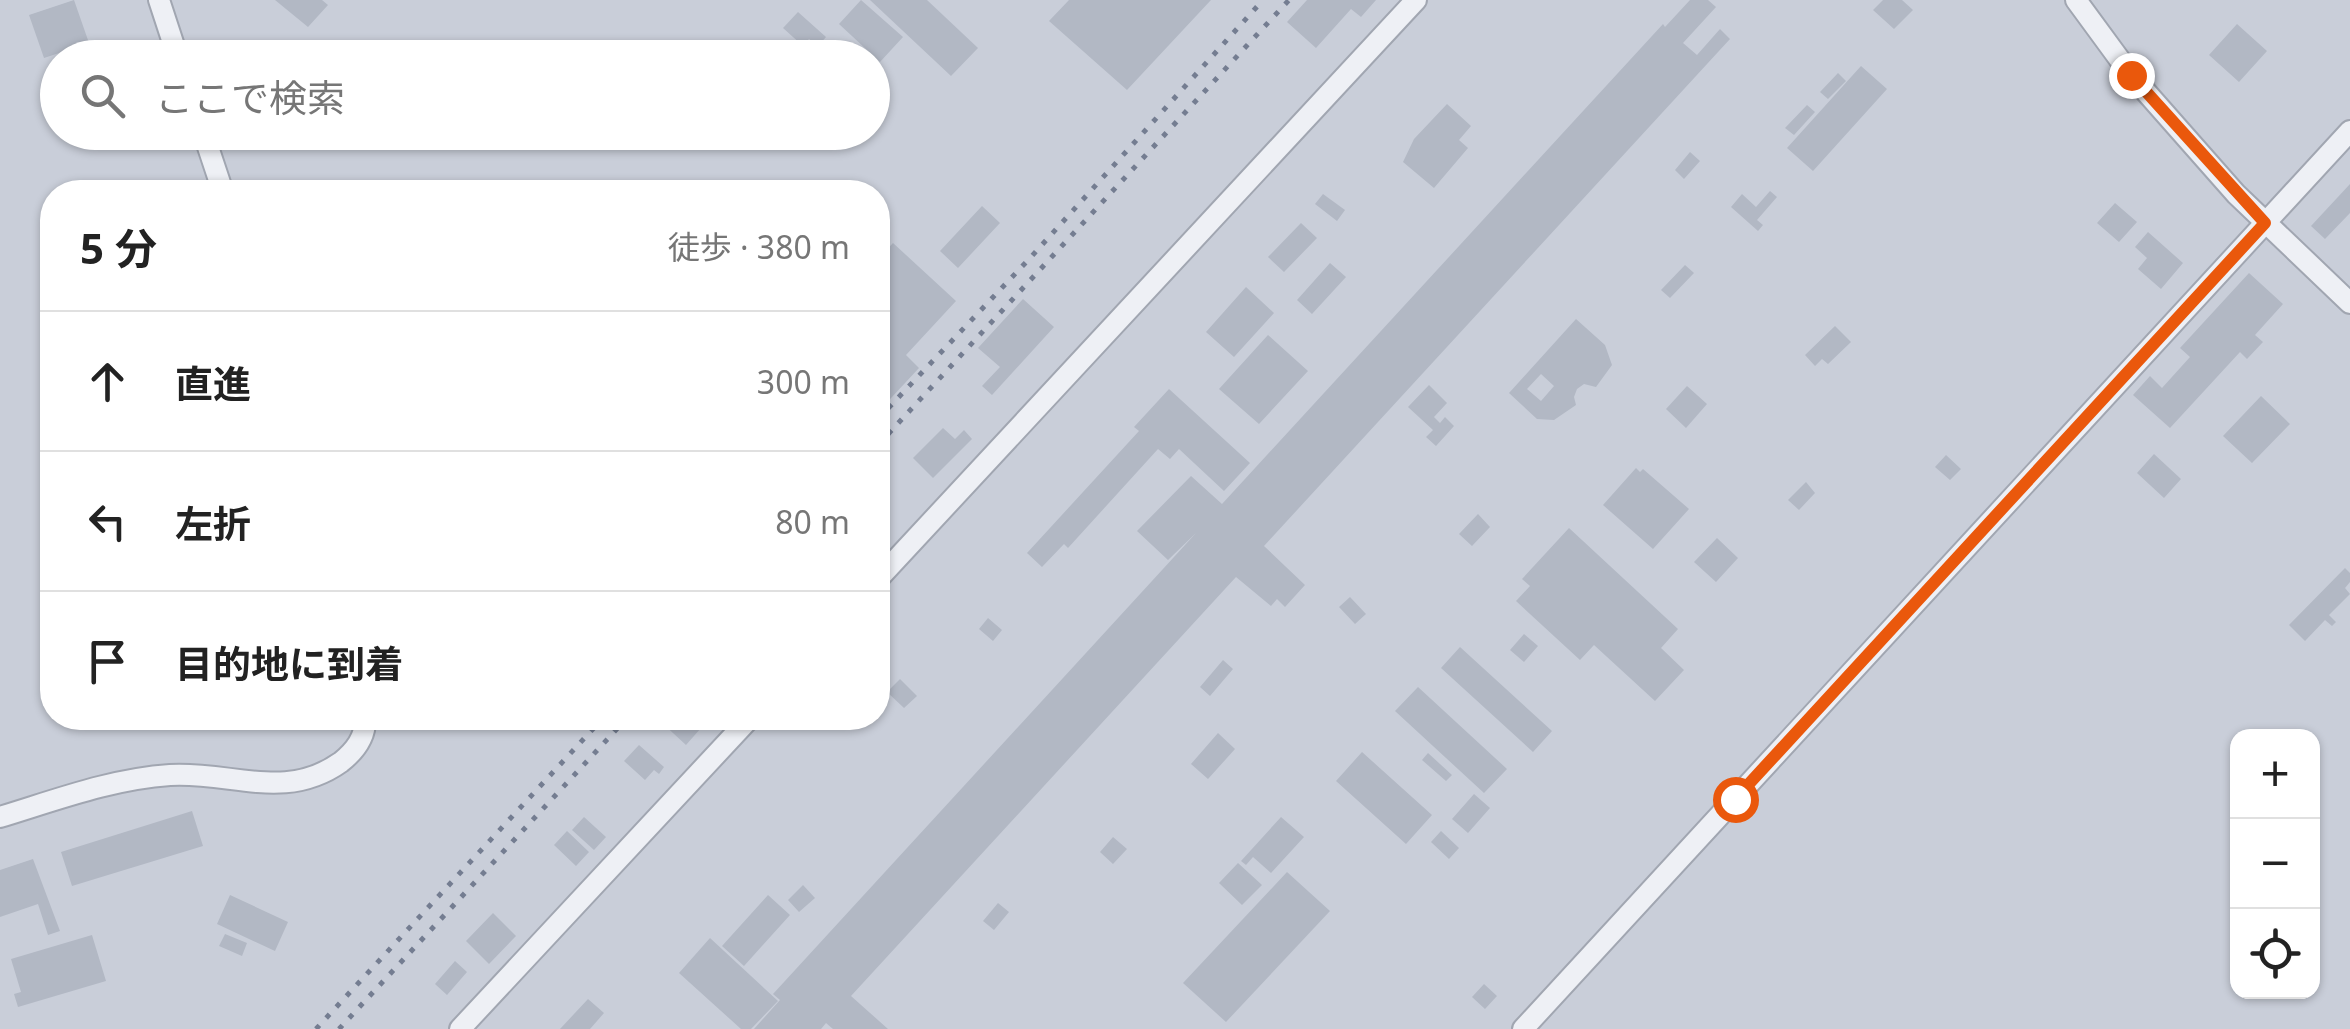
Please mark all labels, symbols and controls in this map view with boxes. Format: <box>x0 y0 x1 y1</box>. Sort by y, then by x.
search box <box>40 40 890 150</box>
route end <box>2109 53 2155 99</box>
icon: search <box>75 68 130 123</box>
text: ここで検索 <box>155 71 345 123</box>
text: 5 分 <box>80 219 157 276</box>
text: 徒歩 · 380 m <box>668 225 850 268</box>
icon: ahead <box>80 354 135 409</box>
text: 直進 <box>175 357 251 409</box>
text: 300 m <box>757 360 850 403</box>
icon: left <box>80 494 135 549</box>
text: 左折 <box>175 497 251 549</box>
text: 80 m <box>775 500 850 543</box>
icon: arrive <box>80 634 135 689</box>
text: 目的地に到着 <box>175 637 403 689</box>
map controls <box>2230 729 2320 999</box>
button: + <box>2230 729 2320 819</box>
route start <box>1713 777 1759 823</box>
button: − <box>2230 819 2320 909</box>
button: locate <box>2230 909 2320 999</box>

